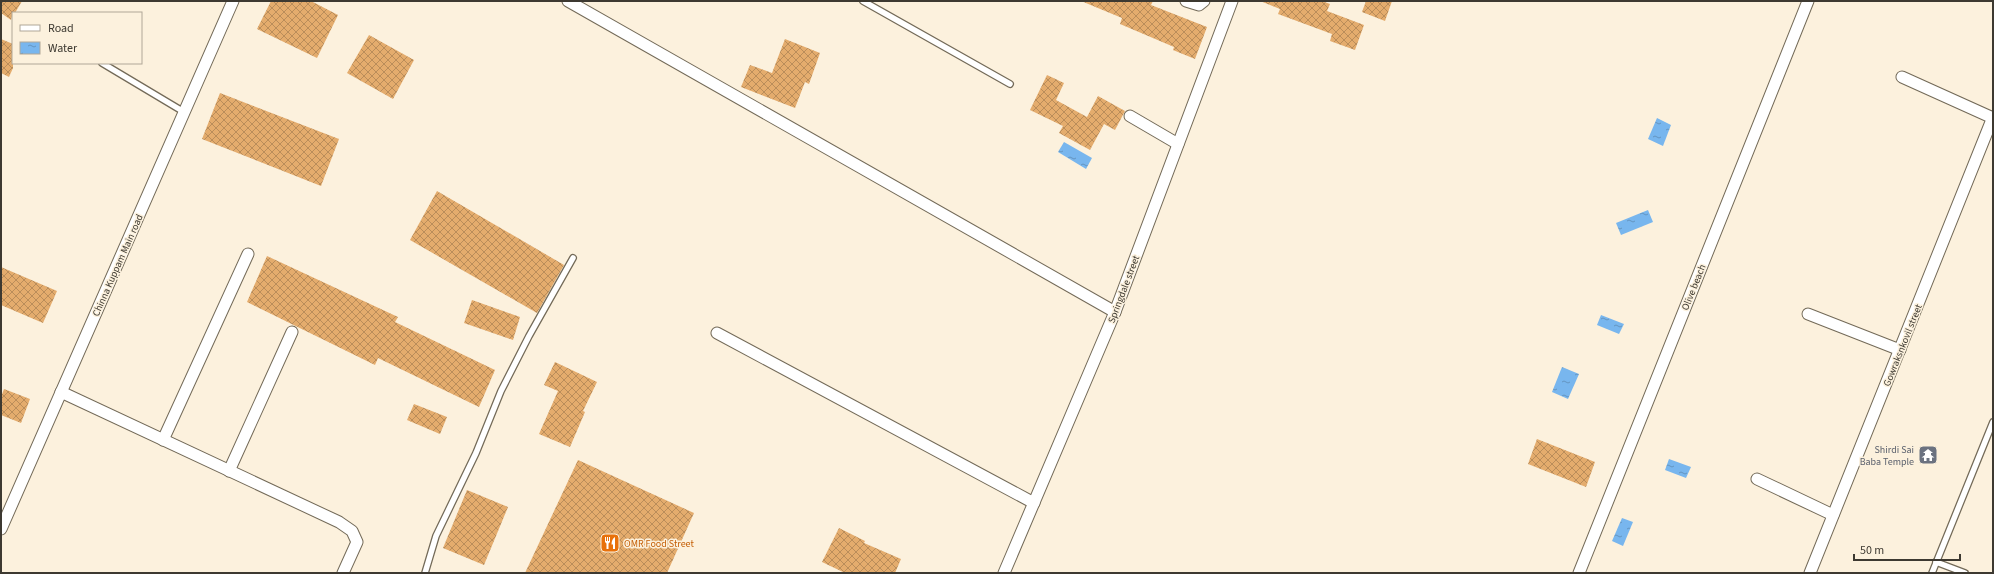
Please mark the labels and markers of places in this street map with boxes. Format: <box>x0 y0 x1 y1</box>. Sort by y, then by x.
place label: Shirdi Sai Baba Temple <box>1860 443 1914 469</box>
temple icon: Shirdi Sai Baba Temple <box>1917 444 1939 466</box>
restaurant icon: OMR Food Street <box>599 532 621 554</box>
place label: OMR Food Street <box>624 537 694 551</box>

